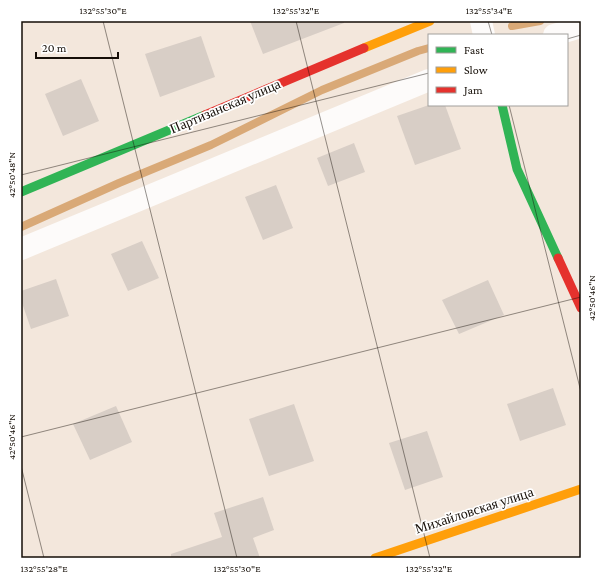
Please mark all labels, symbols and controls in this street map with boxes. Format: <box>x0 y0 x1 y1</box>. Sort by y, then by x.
text: 132°55'30"E <box>79 5 127 16</box>
text: 132°55'32"E <box>273 5 320 16</box>
text: 132°55'34"E <box>466 5 513 16</box>
scale bar <box>36 34 118 60</box>
legend <box>428 34 568 106</box>
text: 20 m <box>42 41 67 55</box>
text: Fast <box>464 43 485 57</box>
text: Slow <box>464 63 488 77</box>
street label: Партизанская улица <box>167 75 283 137</box>
text: Jam <box>463 83 483 97</box>
text: 42°50'48"N <box>6 152 17 198</box>
text: 42°50'46"N <box>586 275 597 321</box>
text: 42°50'46"N <box>6 414 17 460</box>
street label: Михайловская улица <box>413 483 536 537</box>
text: 132°55'28"E <box>20 563 68 574</box>
text: 132°55'30"E <box>213 563 261 574</box>
text: 132°55'32"E <box>406 563 453 574</box>

